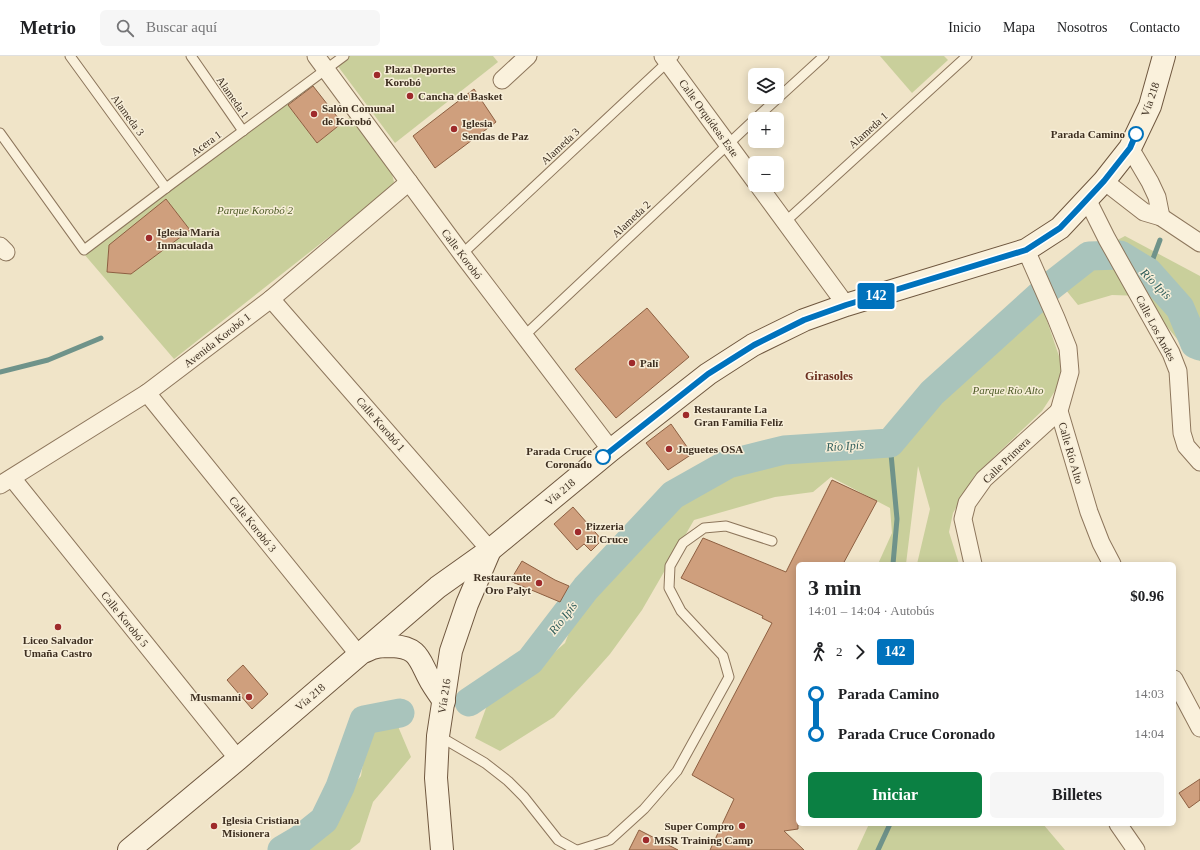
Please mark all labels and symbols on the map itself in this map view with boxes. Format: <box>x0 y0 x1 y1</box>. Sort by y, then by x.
place label: Plaza Deportes Korobó <box>385 63 456 88</box>
marker: Plaza Deportes Korobó <box>372 70 382 80</box>
street label: Alameda 1 <box>214 74 252 120</box>
street label: Calle Orquídeas Este <box>677 77 741 159</box>
street label: Vía 218 <box>1139 80 1162 118</box>
place label: Cancha de Basket <box>418 90 503 102</box>
marker: Cancha de Basket <box>405 91 415 101</box>
street label: Alameda 3 <box>109 92 147 138</box>
place label: Salón Comunal de Korobó <box>322 102 394 127</box>
marker: Salón Comunal de Korobó <box>309 109 319 119</box>
street label: Alameda 1 <box>846 109 890 151</box>
place label: Iglesia Sendas de Paz <box>462 117 529 142</box>
marker: Iglesia Sendas de Paz <box>449 124 459 134</box>
street label: Alameda 3 <box>538 125 582 167</box>
marker: Parada Camino <box>1128 126 1144 142</box>
street label: Acera 1 <box>189 128 223 158</box>
place label: Parada Camino <box>1051 128 1126 140</box>
street label: Alameda 2 <box>609 198 653 240</box>
park label: Parque Korobó 2 <box>216 204 294 216</box>
place label: Iglesia María Inmaculada <box>157 226 220 251</box>
street label: Calle Korobó <box>439 227 485 282</box>
marker: Iglesia María Inmaculada <box>144 233 154 243</box>
water label: Río Ipís <box>1137 265 1174 302</box>
line badge: 142 <box>853 283 899 309</box>
street label: Calle Los Andes <box>1134 293 1178 363</box>
street label: Avenida Korobó 1 <box>181 310 253 370</box>
place label: Palí <box>640 357 659 369</box>
marker: Palí <box>627 358 637 368</box>
district label: Girasoles <box>805 369 853 383</box>
park label: Parque Río Alto <box>972 384 1044 396</box>
street label: Calle Korobó 1 <box>354 394 408 454</box>
place label: Restaurante La Gran Familia Feliz <box>694 403 783 428</box>
marker: Restaurante La Gran Familia Feliz <box>681 410 691 420</box>
street label: Calle Río Alto <box>1056 421 1086 486</box>
street label: Calle Primera <box>980 434 1032 485</box>
water label: Río Ipís <box>825 438 865 454</box>
place label: Juguetes OSA <box>677 443 743 455</box>
marker: Juguetes OSA <box>664 444 674 454</box>
place label: Parada Cruce Coronado <box>526 445 592 470</box>
marker: Parada Cruce Coronado <box>595 449 611 465</box>
street label: Vía 218 <box>543 476 578 508</box>
street label: Calle Korobó 3 <box>227 494 279 555</box>
place label: Pizzeria El Cruce <box>586 520 628 545</box>
marker: Pizzeria El Cruce <box>573 527 583 537</box>
place label: Restaurante Oro Palyt <box>474 571 531 596</box>
marker: Restaurante Oro Palyt <box>534 578 544 588</box>
street label: Calle Korobó 5 <box>99 589 151 650</box>
water label: Río Ipís <box>545 599 580 638</box>
marker: Liceo Salvador Umaña Castro <box>53 622 63 632</box>
place label: Liceo Salvador Umaña Castro <box>23 634 93 659</box>
street label: Vía 216 <box>435 677 453 714</box>
street label: Vía 218 <box>293 681 328 713</box>
place label: Musmanni <box>190 691 241 703</box>
marker: Musmanni <box>244 692 254 702</box>
place label: Iglesia Cristiana Misionera <box>222 814 300 839</box>
place label: Super Compro <box>664 820 734 832</box>
marker: Iglesia Cristiana Misionera <box>209 821 219 831</box>
marker: Super Compro <box>737 821 747 831</box>
place label: MSR Training Camp <box>654 834 753 846</box>
marker: MSR Training Camp <box>641 835 651 845</box>

